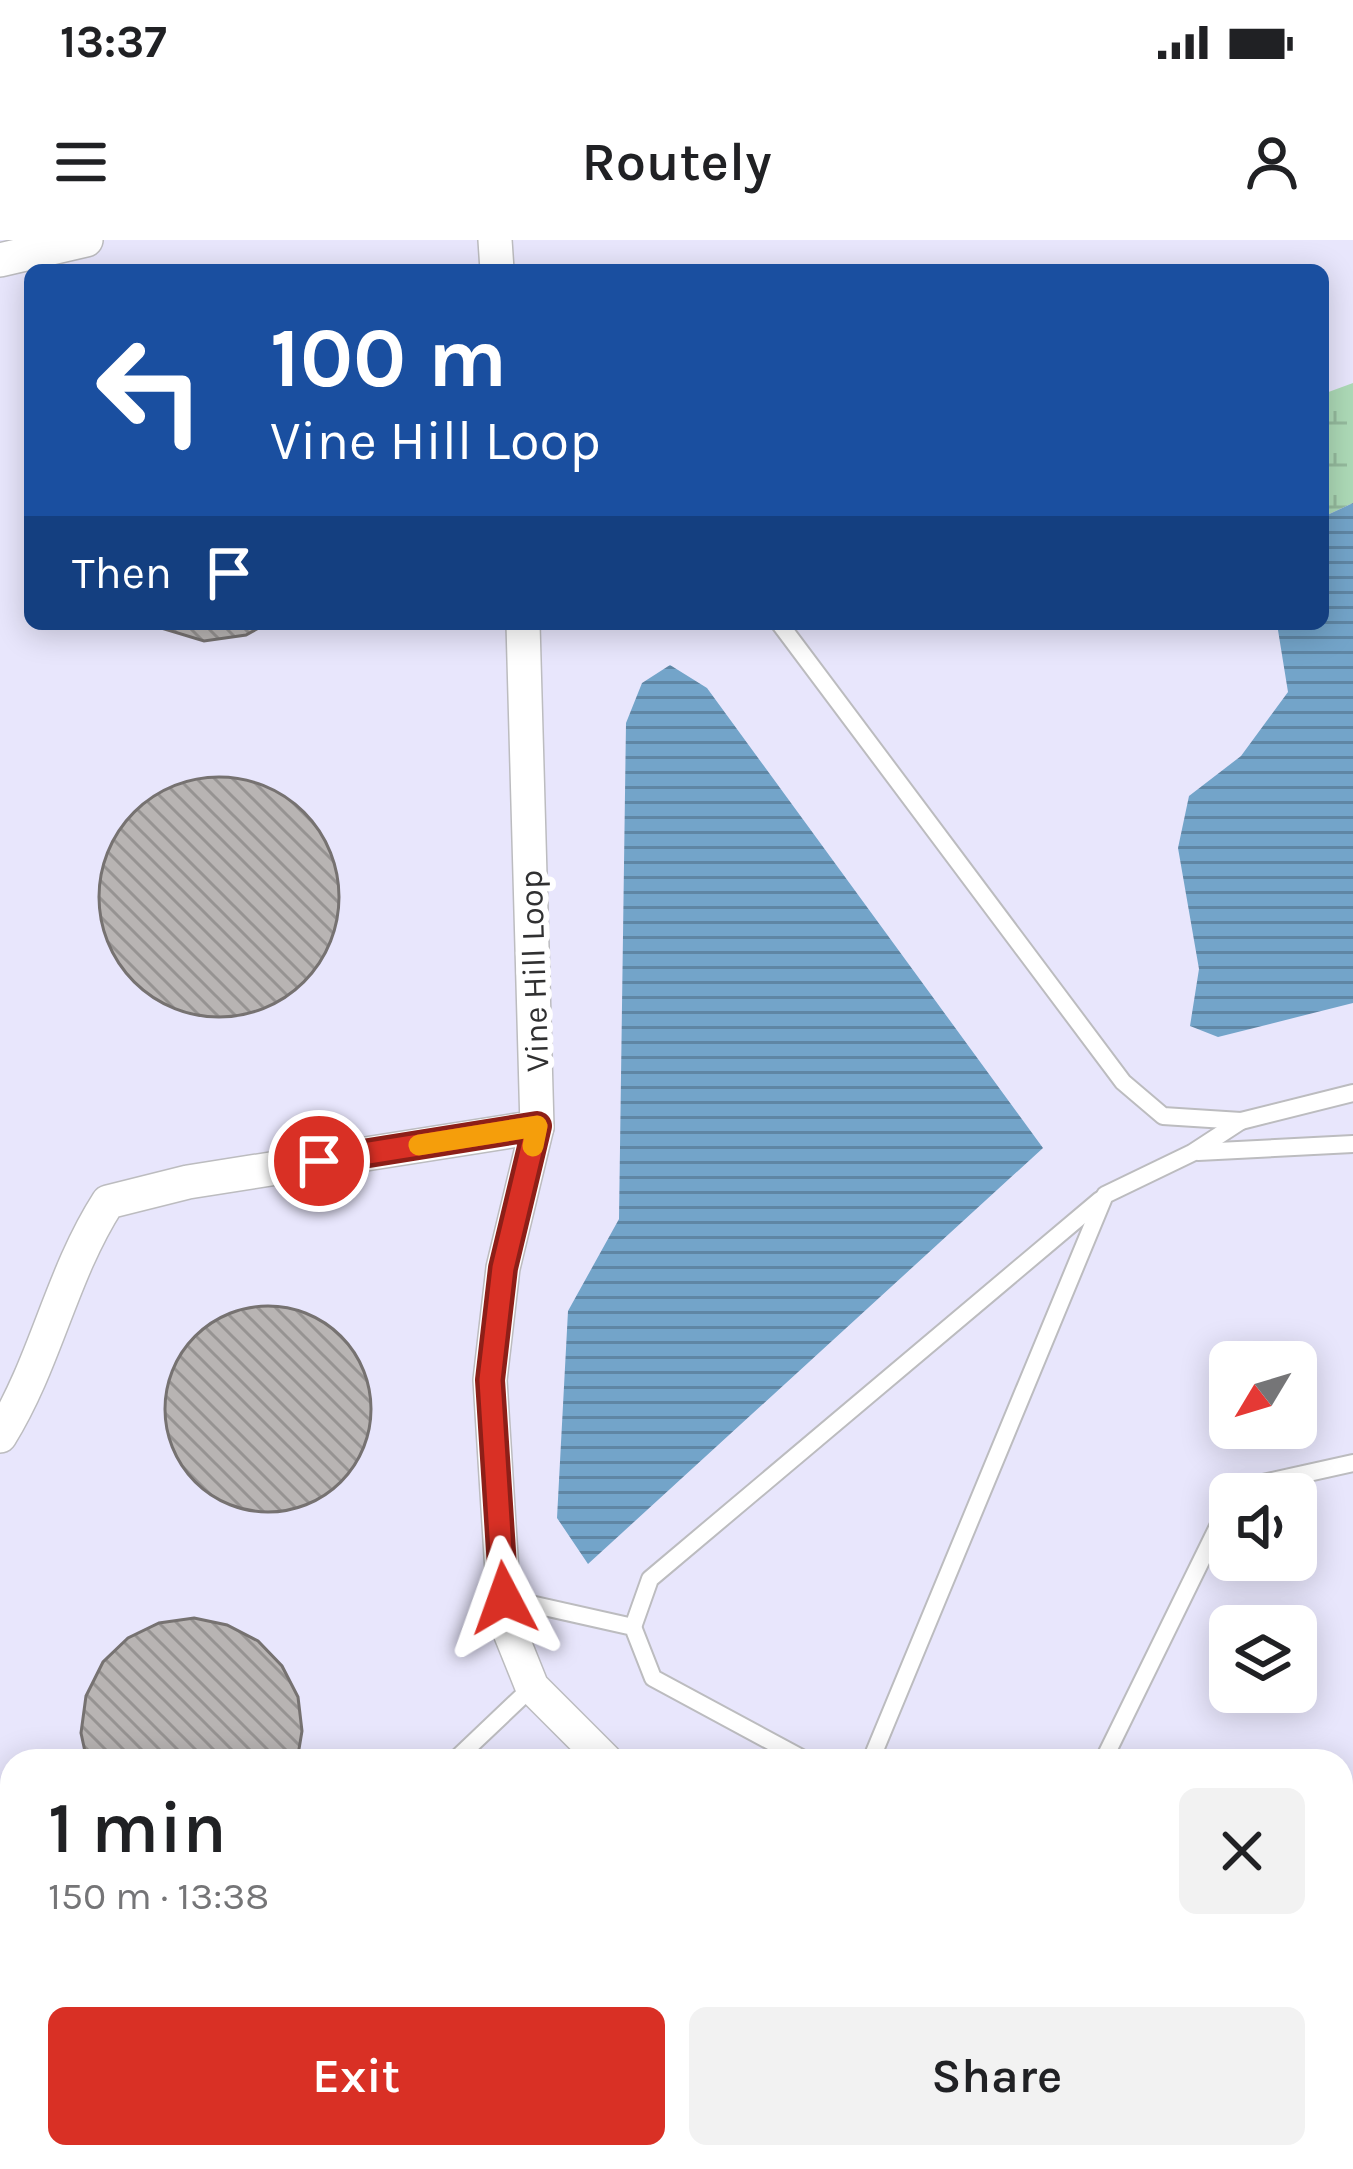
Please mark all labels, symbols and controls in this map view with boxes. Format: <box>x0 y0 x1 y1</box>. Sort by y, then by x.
text: 13:37 <box>60 16 167 68</box>
icon: menu <box>48 129 114 195</box>
icon: person <box>1239 129 1305 195</box>
text: Routely <box>581 130 772 194</box>
text: 100 m <box>270 309 507 407</box>
icon: left <box>72 312 228 468</box>
text: Vine Hill Loop <box>270 409 601 473</box>
icon: arrive <box>196 540 262 606</box>
text: Then <box>72 547 172 599</box>
street label: Vine Hill Loop <box>511 869 557 1073</box>
pin <box>268 1110 370 1212</box>
icon: arrive <box>286 1128 352 1194</box>
north arrow <box>1209 1341 1317 1449</box>
map controls <box>1209 1341 1317 1713</box>
button: sound <box>1209 1473 1317 1581</box>
position arrow <box>441 1535 567 1661</box>
button: layers <box>1209 1605 1317 1713</box>
text: 1 min <box>48 1786 227 1870</box>
button: close <box>1179 1788 1305 1914</box>
text: 150 m · 13:38 <box>48 1873 269 1919</box>
button: Exit <box>48 2007 665 2145</box>
button: Share <box>689 2007 1305 2145</box>

